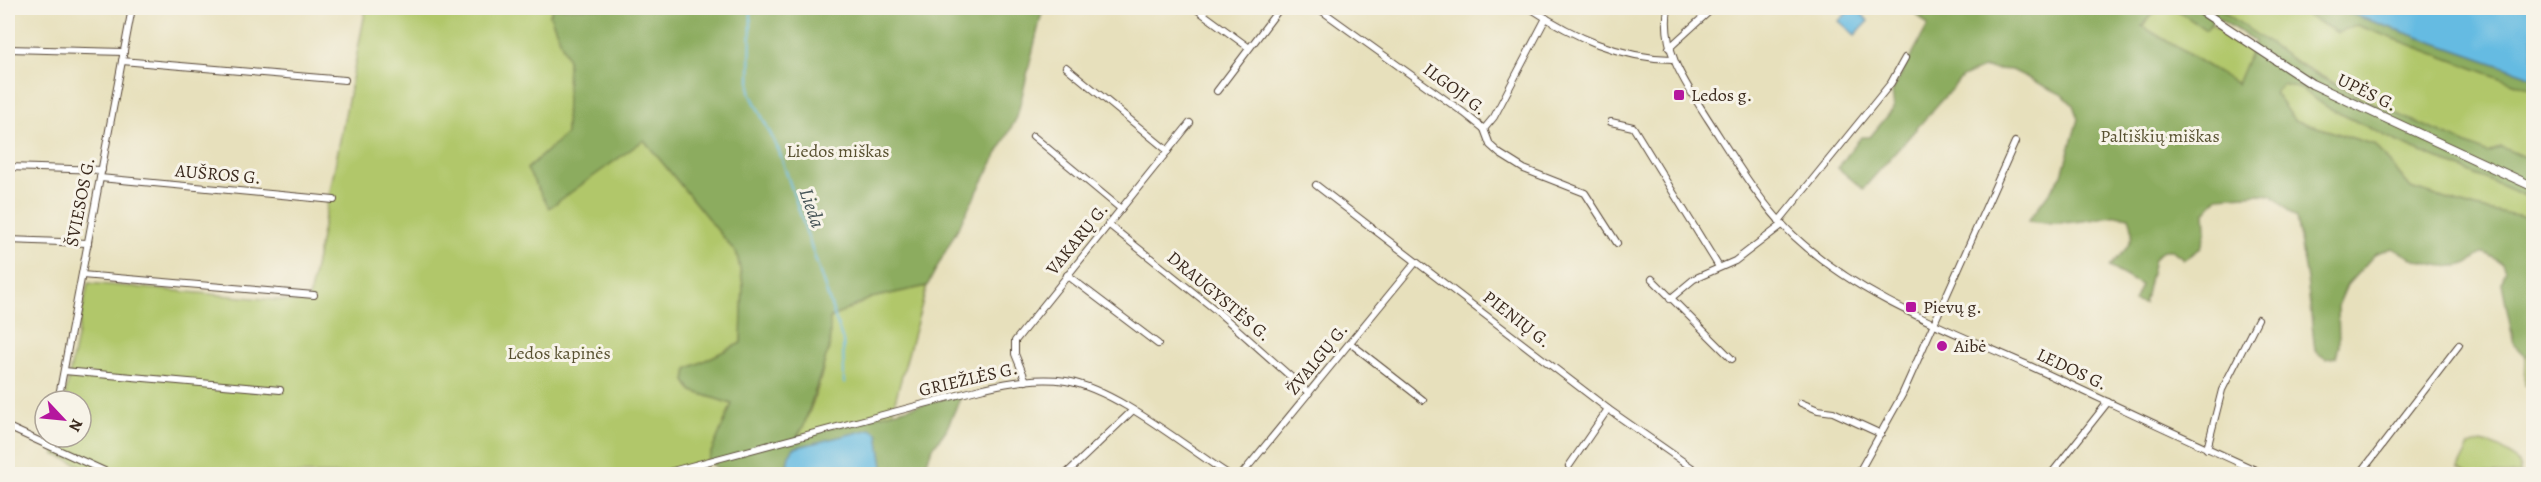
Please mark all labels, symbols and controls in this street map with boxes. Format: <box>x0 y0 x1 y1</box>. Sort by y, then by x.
street label: ILGOJI G. <box>1418 57 1492 121</box>
street label: UPĖS G. <box>2333 67 2401 117</box>
place label: Ledos g. <box>1691 83 1752 107</box>
marker: Ledos g. <box>1672 88 1686 102</box>
park label: Paltiškių miškas <box>2100 124 2220 148</box>
park label: Liedos miškas <box>786 139 890 163</box>
street label: ŠVIESOS G. <box>60 155 100 249</box>
street label: AUŠROS G. <box>173 158 262 190</box>
water label: Lieda <box>793 184 831 232</box>
street label: VAKARŲ G. <box>1040 198 1113 281</box>
street label: DRAUGYSTĖS G. <box>1162 245 1276 347</box>
street label: PIENIŲ G. <box>1478 285 1556 353</box>
place label: Pievų g. <box>1923 295 1982 319</box>
marker: Pievų g. <box>1904 300 1918 314</box>
street label: ŽVALGŲ G. <box>1281 318 1353 400</box>
place label: Aibė <box>1953 334 1986 358</box>
marker: Aibė <box>1935 339 1949 353</box>
park label: Ledos kapinės <box>507 341 611 365</box>
street label: LEDOS G. <box>2033 342 2111 396</box>
street label: GRIEŽLĖS G. <box>916 356 1020 402</box>
north arrow <box>33 389 93 449</box>
text: N <box>63 415 88 436</box>

